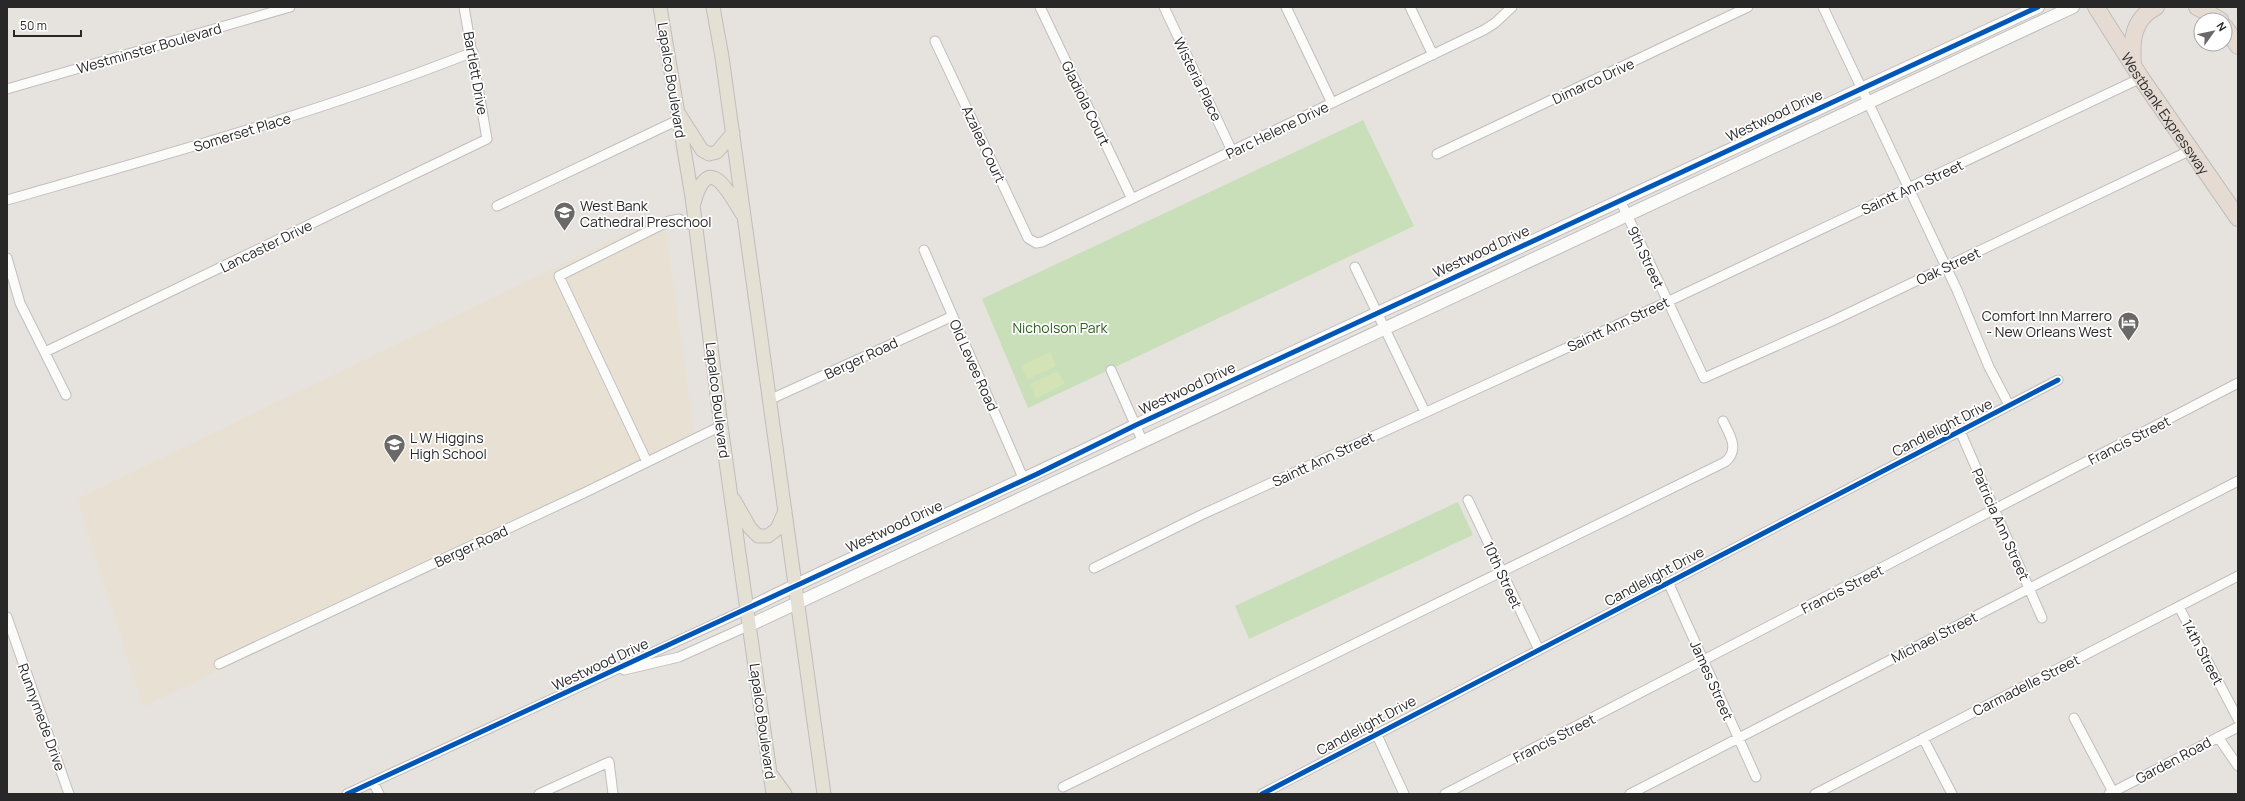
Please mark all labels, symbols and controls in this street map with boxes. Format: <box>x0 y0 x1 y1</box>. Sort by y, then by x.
scale bar <box>14 12 81 38</box>
north arrow <box>2193 12 2233 52</box>
text: 50 m <box>20 17 47 34</box>
street label: Westminster Boulevard <box>74 18 224 78</box>
text: N <box>2213 19 2230 34</box>
street label: Lapalco Boulevard <box>653 21 691 139</box>
street label: Bartlett Drive <box>459 30 493 116</box>
street label: Wisteria Place <box>1169 34 1227 124</box>
street label: Westbank Expressway <box>2117 48 2215 178</box>
street label: Dimarco Drive <box>1549 54 1637 108</box>
street label: Gladiola Court <box>1057 58 1115 149</box>
street label: Westwood Drive <box>1723 84 1825 146</box>
street label: Parc Helene Drive <box>1222 97 1332 163</box>
street label: Azalea Court <box>958 102 1010 186</box>
street label: Somerset Place <box>191 108 293 156</box>
street label: Saintt Ann Street <box>1858 155 1966 219</box>
place label: West Bank Cathedral Preschool <box>580 196 712 231</box>
school or university icon: West Bank Cathedral Preschool <box>552 200 578 233</box>
street label: Lancaster Drive <box>217 216 315 276</box>
street label: Westwood Drive <box>1430 220 1532 282</box>
street label: 9th Street <box>1623 223 1669 292</box>
street label: Oak Street <box>1913 243 1984 289</box>
street label: Saintt Ann Street <box>1564 292 1672 356</box>
place label: Comfort Inn Marrero - New Orleans West <box>1982 306 2112 341</box>
hotel icon: Comfort Inn Marrero - New Orleans West <box>2115 310 2141 343</box>
street label: Old Levee Road <box>945 316 1003 414</box>
park label: Nicholson Park <box>1012 318 1109 337</box>
street label: Berger Road <box>821 333 901 383</box>
street label: Lapalco Boulevard <box>701 341 735 459</box>
street label: Westwood Drive <box>1136 357 1238 419</box>
street label: Candlelight Drive <box>1889 394 1995 460</box>
street label: Francis Street <box>2085 411 2174 469</box>
street label: Saintt Ann Street <box>1269 427 1377 491</box>
place label: L W Higgins High School <box>410 428 487 463</box>
school or university icon: L W Higgins High School <box>381 432 407 465</box>
street label: Patricia Ann Street <box>1968 465 2034 583</box>
street label: Westwood Drive <box>843 495 945 557</box>
street label: Berger Road <box>431 521 511 571</box>
street label: 10th Street <box>1479 538 1527 612</box>
street label: Candlelight Drive <box>1601 542 1707 610</box>
street label: Francis Street <box>1798 560 1887 618</box>
street label: Michael Street <box>1888 607 1981 667</box>
street label: 14th Street <box>2178 616 2228 688</box>
street label: Westwood Drive <box>549 633 651 695</box>
street label: James Street <box>1686 637 1738 723</box>
street label: Carmadelle Street <box>1969 650 2083 720</box>
street label: Runnymede Drive <box>14 661 70 773</box>
street label: Lapalco Boulevard <box>745 662 781 780</box>
street label: Candlelight Drive <box>1313 691 1419 759</box>
street label: Francis Street <box>1510 709 1599 767</box>
street label: Garden Road <box>2132 732 2214 788</box>

